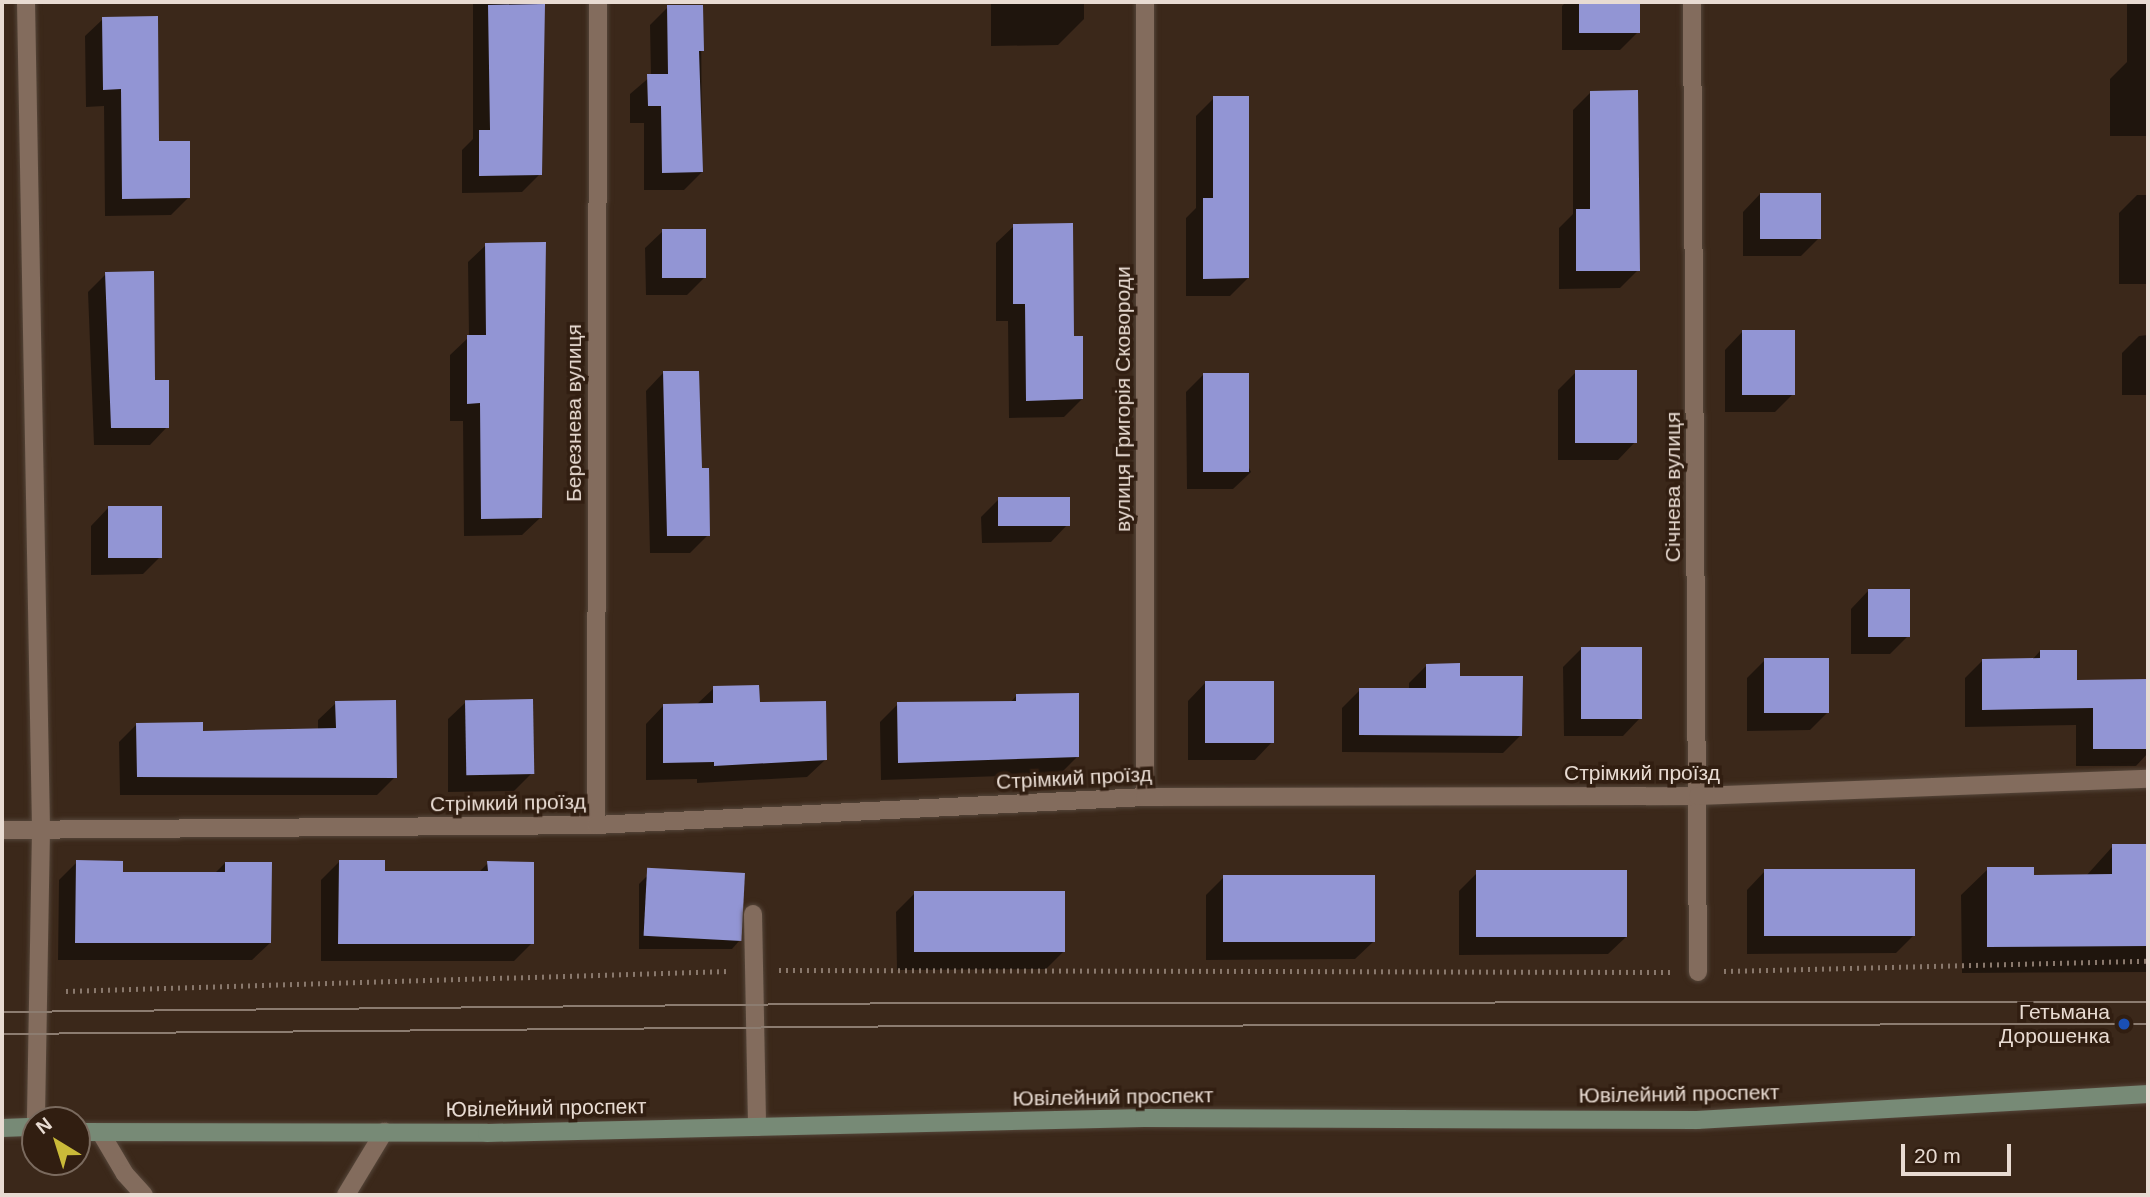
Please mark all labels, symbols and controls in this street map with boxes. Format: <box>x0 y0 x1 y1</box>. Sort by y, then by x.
street label: вулиця Григорія Сковороди <box>1110 266 1136 532</box>
street label: Березнева вулиця <box>561 324 587 502</box>
street label: Січнева вулиця <box>1660 412 1686 562</box>
street label: Стрімкий проїзд <box>1564 760 1720 786</box>
street label: Стрімкий проїзд <box>995 761 1153 795</box>
street label: Стрімкий проїзд <box>430 789 586 817</box>
place label: Гетьмана Дорошенка <box>1999 999 2110 1049</box>
marker: Гетьмана Дорошенка <box>2116 1016 2132 1032</box>
street label: Ювілейний проспект <box>1578 1080 1780 1108</box>
street label: Ювілейний проспект <box>1012 1083 1214 1111</box>
street label: Ювілейний проспект <box>445 1094 647 1122</box>
north arrow <box>21 1106 91 1176</box>
text: N <box>32 1113 56 1138</box>
scale bar <box>1905 1130 2015 1174</box>
text: 20 m <box>1914 1144 1961 1167</box>

